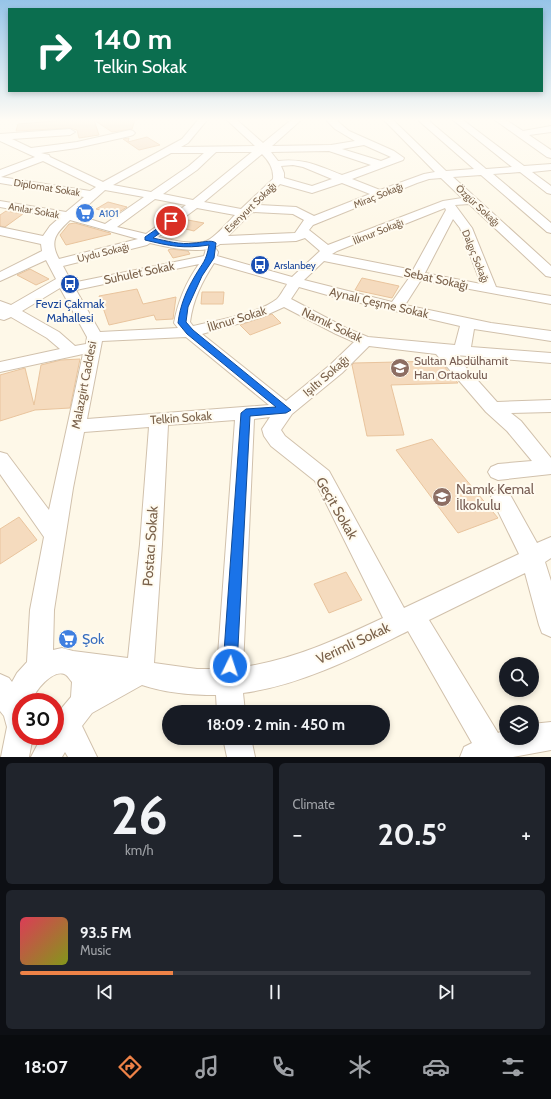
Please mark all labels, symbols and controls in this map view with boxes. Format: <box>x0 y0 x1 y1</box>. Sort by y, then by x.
text: 140 m <box>94 22 172 56</box>
icon: right <box>28 24 80 76</box>
text: Telkin Sokak <box>94 56 187 78</box>
street label: Diplomat Sokak <box>13 176 81 199</box>
street label: Esenyurt Sokağı <box>222 179 279 235</box>
street label: Miraç Sokağı <box>351 180 405 211</box>
street label: Özgür Sokağı <box>453 182 502 229</box>
street label: Anılar Sokak <box>7 200 61 221</box>
supermarket icon: A101 <box>74 202 96 224</box>
pin <box>154 204 188 238</box>
place label: A101 <box>99 207 119 220</box>
icon: arrive <box>160 210 182 232</box>
street label: İlknur Sokağı <box>351 215 405 247</box>
street label: Dalgıç Sokağı <box>459 228 492 285</box>
street label: Uydu Sokağı <box>76 240 130 265</box>
bus stop icon: Arslanbey <box>249 254 271 276</box>
street label: Suhulet Sokak <box>102 258 176 287</box>
place label: Arslanbey <box>274 259 316 272</box>
street label: Sebat Sokağı <box>403 264 470 293</box>
bus stop icon: Fevzi Çakmak Mahallesi <box>59 273 81 295</box>
street label: Aynalı Çeşme Sokak <box>328 284 431 321</box>
place label: Fevzi Çakmak Mahallesi <box>36 296 105 325</box>
street label: İlknur Sokak <box>206 302 269 335</box>
street label: Namık Sokak <box>299 304 366 345</box>
street label: Malazgirt Caddesi <box>68 340 99 430</box>
street label: Işıltı Sokağı <box>300 352 352 400</box>
place label: Sultan Abdülhamit Han Ortaokulu <box>414 353 508 382</box>
school or university icon: Sultan Abdülhamit Han Ortaokulu <box>389 357 411 379</box>
street label: Telkin Sokak <box>150 408 213 427</box>
street label: Geçit Sokak <box>312 474 362 543</box>
place label: Namık Kemal İlkokulu <box>456 480 535 514</box>
school or university icon: Namık Kemal İlkokulu <box>431 486 453 508</box>
street label: Postacı Sokak <box>138 505 162 587</box>
street label: Verimli Sokak <box>313 618 393 668</box>
supermarket icon: Şok <box>57 628 79 650</box>
place label: Şok <box>82 630 105 648</box>
position arrow <box>209 645 251 687</box>
map controls <box>499 657 539 745</box>
button: search <box>499 657 539 697</box>
speed limit sign: 30 <box>12 693 64 745</box>
button: layers <box>499 705 539 745</box>
text: 18:09 · 2 min · 450 m <box>207 716 345 734</box>
text: 26 <box>111 784 168 847</box>
text: Climate <box>293 796 335 812</box>
text: 20.5° <box>378 816 446 853</box>
text: − <box>293 821 302 848</box>
text: + <box>521 821 531 848</box>
text: km/h <box>125 842 153 858</box>
text: 93.5 FM <box>80 924 131 942</box>
text: Music <box>80 942 111 958</box>
icon: previous <box>94 981 116 1003</box>
icon: pause <box>264 981 286 1003</box>
icon: next <box>435 981 457 1003</box>
icon: directions <box>116 1053 144 1081</box>
icon: music <box>193 1053 221 1081</box>
icon: phone <box>269 1053 297 1081</box>
icon: climate <box>346 1053 374 1081</box>
icon: car <box>422 1053 450 1081</box>
icon: filters <box>499 1053 527 1081</box>
text: 18:07 <box>24 1056 68 1078</box>

